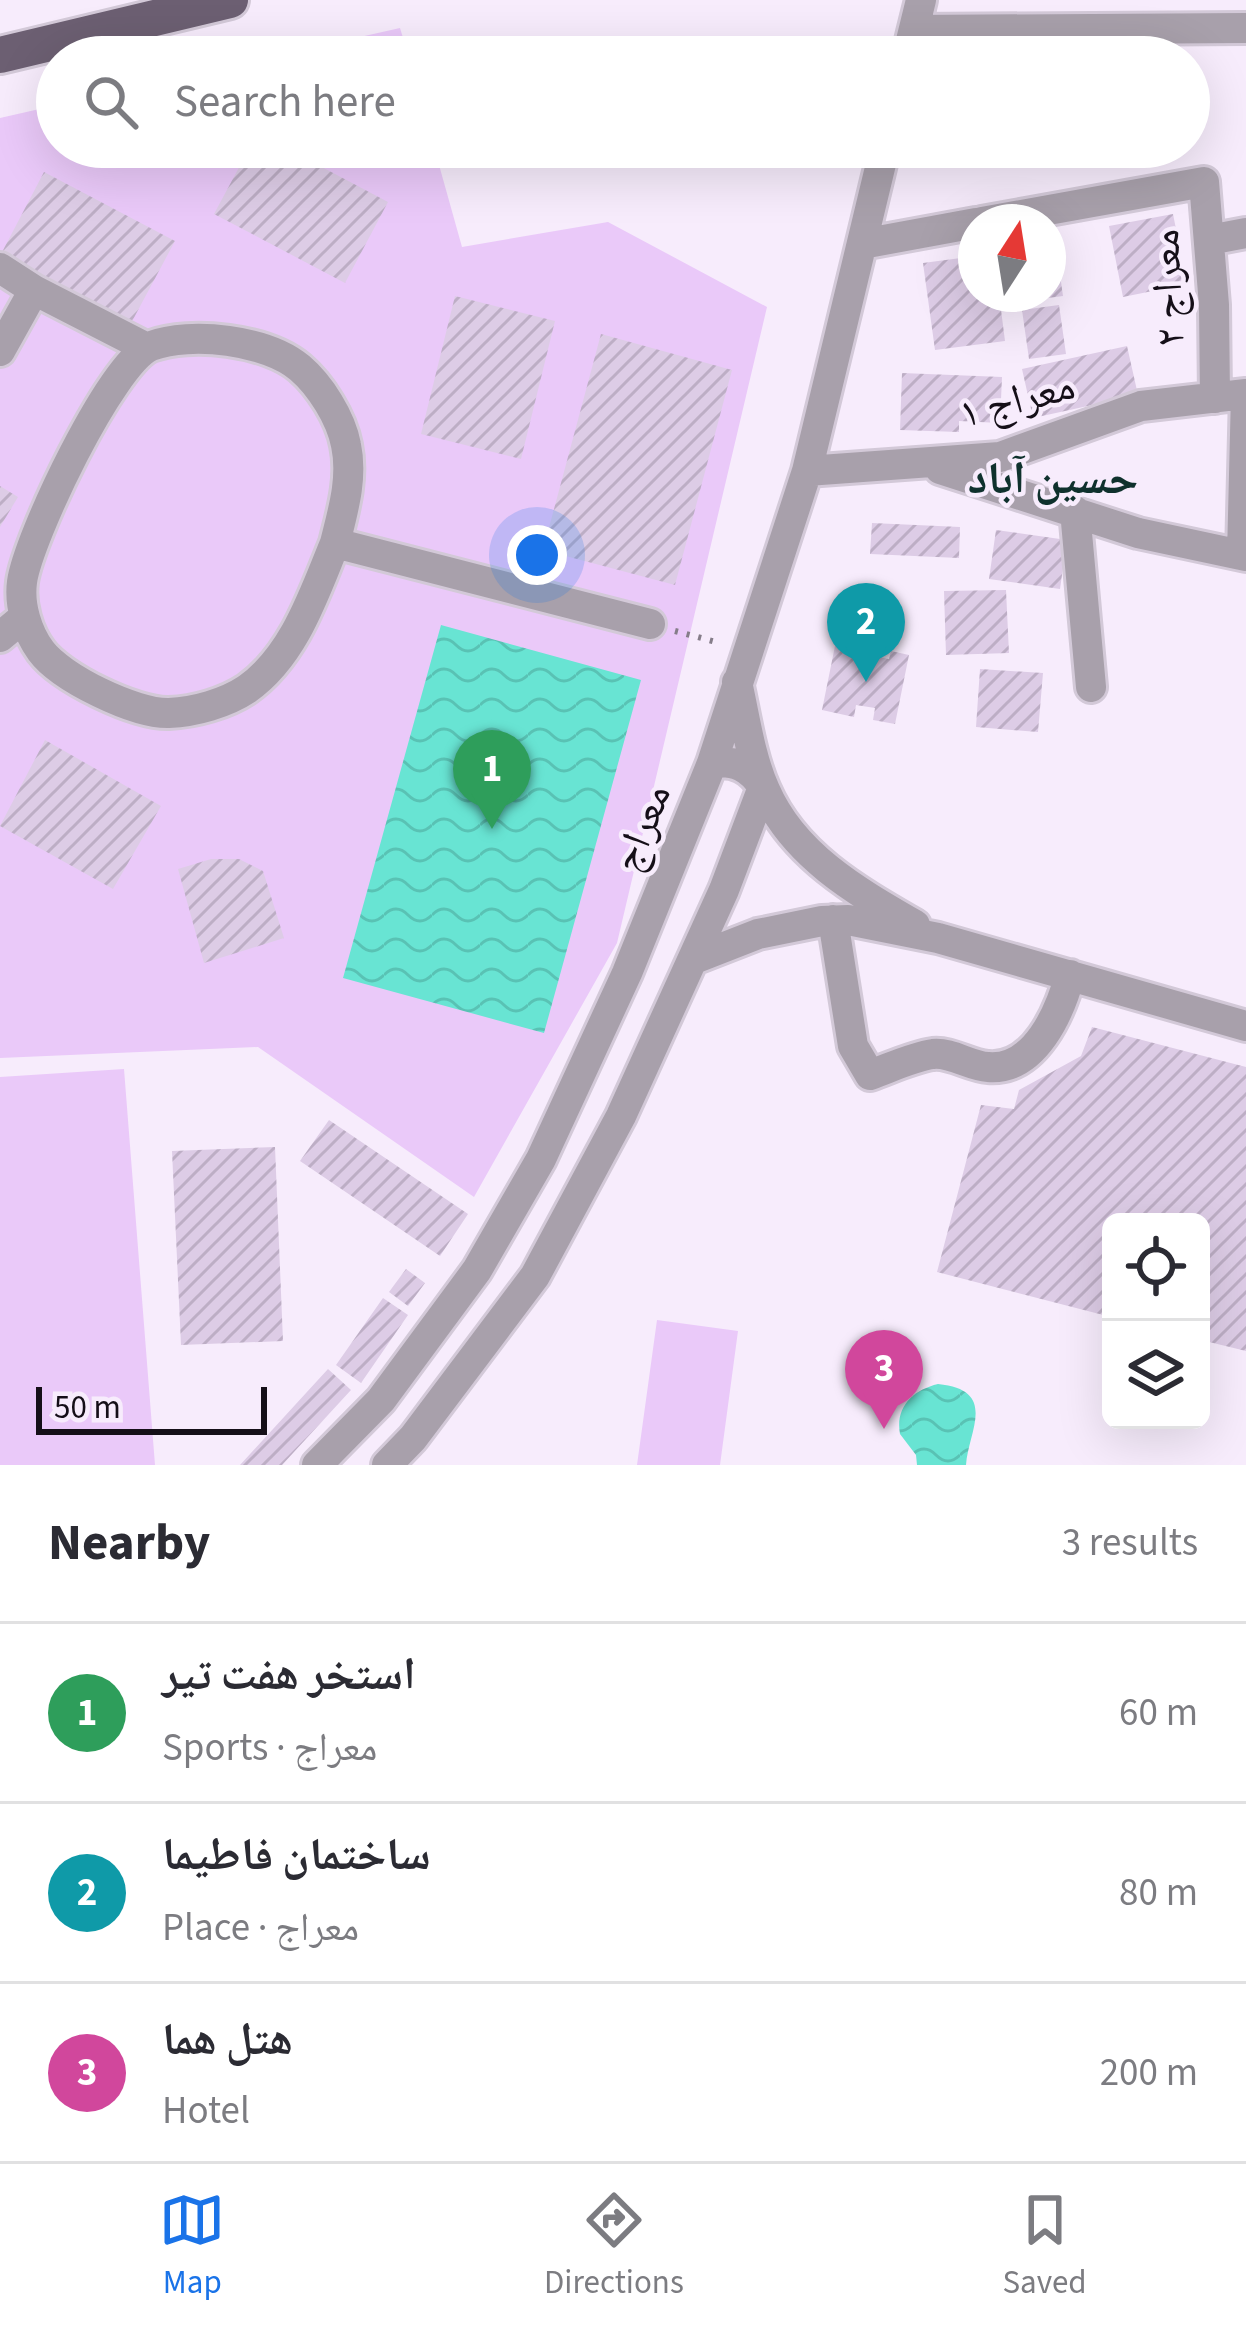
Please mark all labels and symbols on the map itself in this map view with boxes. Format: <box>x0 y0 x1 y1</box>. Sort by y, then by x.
north arrow <box>958 204 1066 312</box>
street label: معراج ۲ <box>1135 228 1201 348</box>
street label: معراج ۱ <box>952 356 1082 444</box>
district label: حسین آباد <box>968 447 1138 511</box>
your location <box>507 525 567 585</box>
pin: 2 <box>827 583 905 682</box>
pin: 1 <box>453 730 531 829</box>
street label: معراج <box>597 775 687 881</box>
pin: 3 <box>845 1330 923 1429</box>
scale bar <box>36 1381 267 1434</box>

